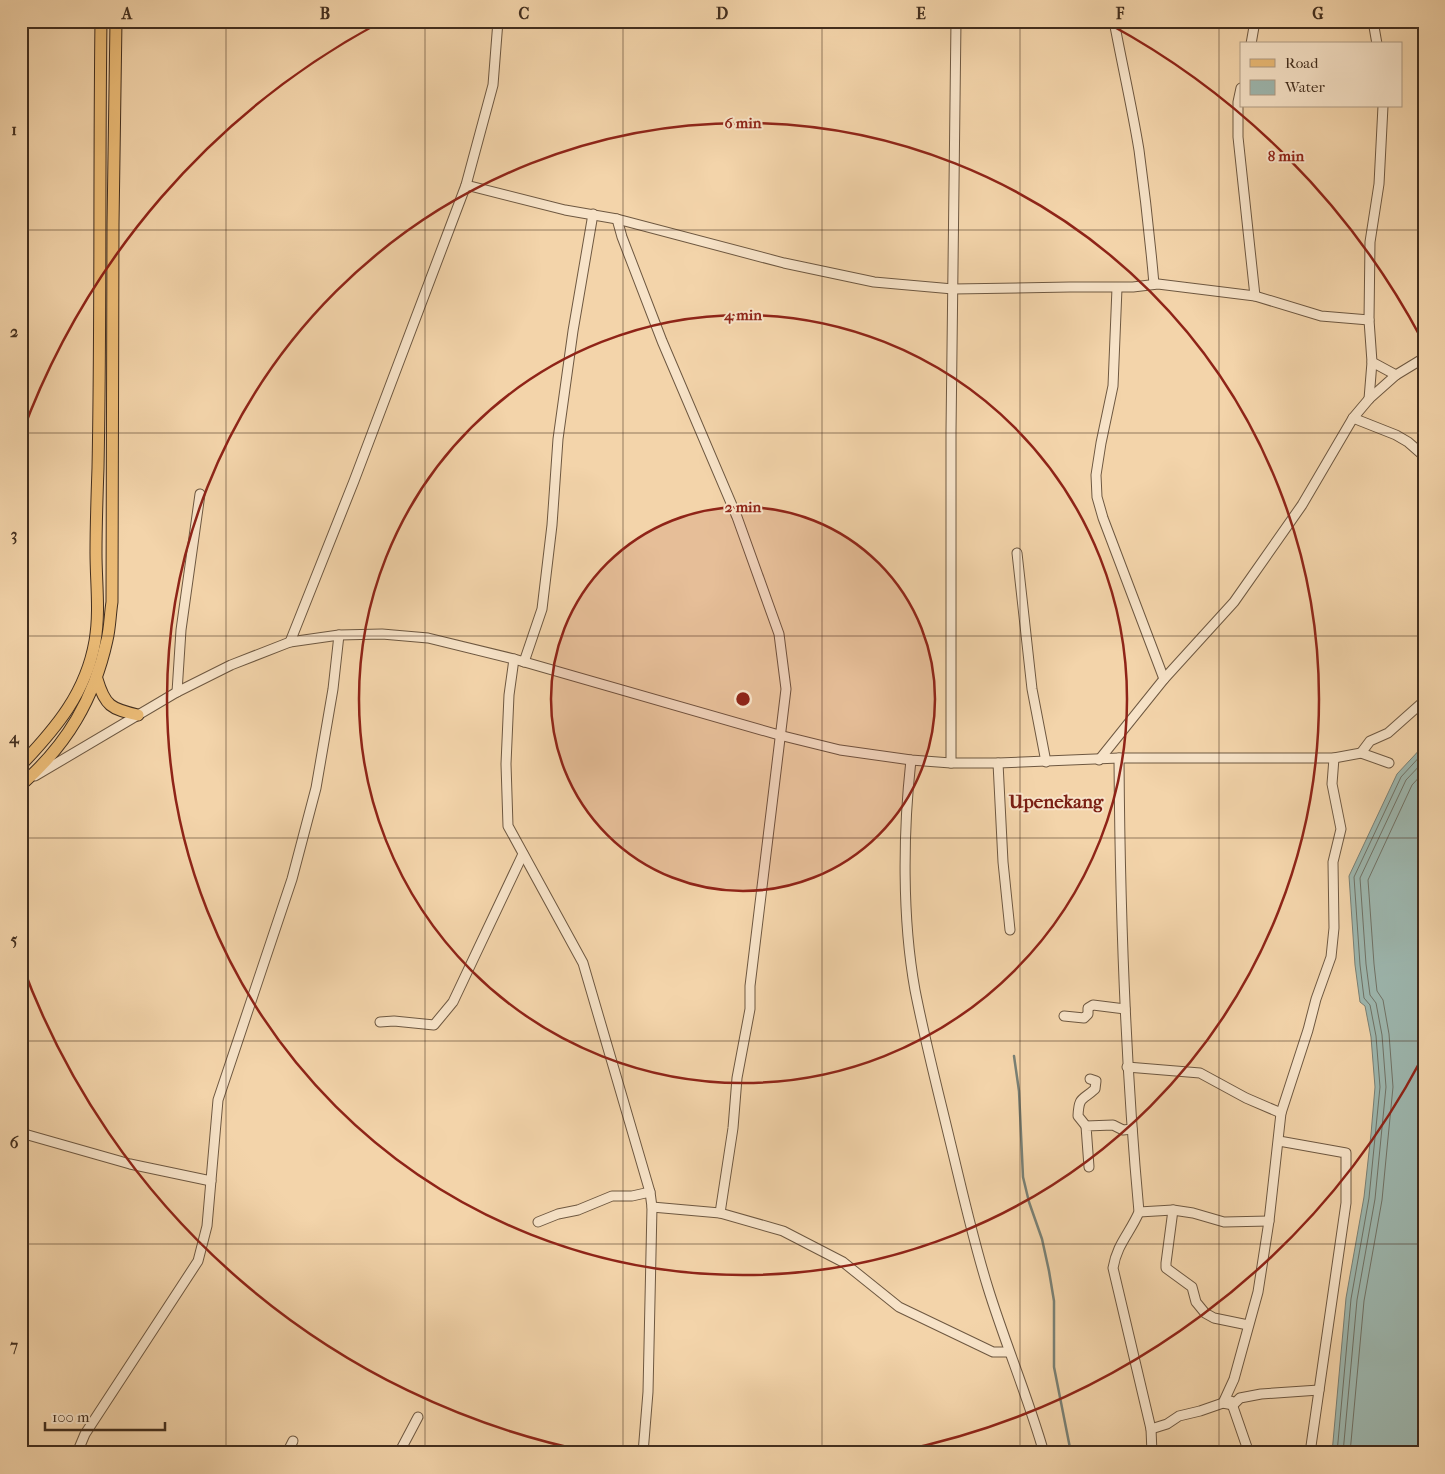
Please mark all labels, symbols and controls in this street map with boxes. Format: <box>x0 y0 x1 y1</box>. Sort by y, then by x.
text: A <box>121 4 133 23</box>
text: B <box>320 4 330 23</box>
text: C <box>519 4 530 23</box>
text: D <box>716 4 728 23</box>
text: E <box>916 4 926 23</box>
text: F <box>1115 4 1125 23</box>
text: G <box>1312 4 1324 23</box>
legend <box>1240 42 1402 108</box>
text: Road <box>1285 54 1319 72</box>
text: Water <box>1284 78 1325 96</box>
text: 6 min <box>725 114 762 132</box>
text: 1 <box>11 120 17 139</box>
text: 8 min <box>1268 147 1304 165</box>
text: 4 min <box>723 306 762 324</box>
text: 2 <box>10 322 18 341</box>
text: 2 min <box>725 498 762 516</box>
text: 3 <box>11 525 17 545</box>
centre of rings <box>734 690 752 708</box>
text: 4 <box>8 728 20 748</box>
district label: Upenekang <box>1008 791 1104 813</box>
text: 5 <box>11 930 18 949</box>
text: 6 <box>10 1133 19 1152</box>
text: 7 <box>9 1336 18 1355</box>
scale bar <box>45 1399 165 1431</box>
text: 100 m <box>52 1408 90 1426</box>

